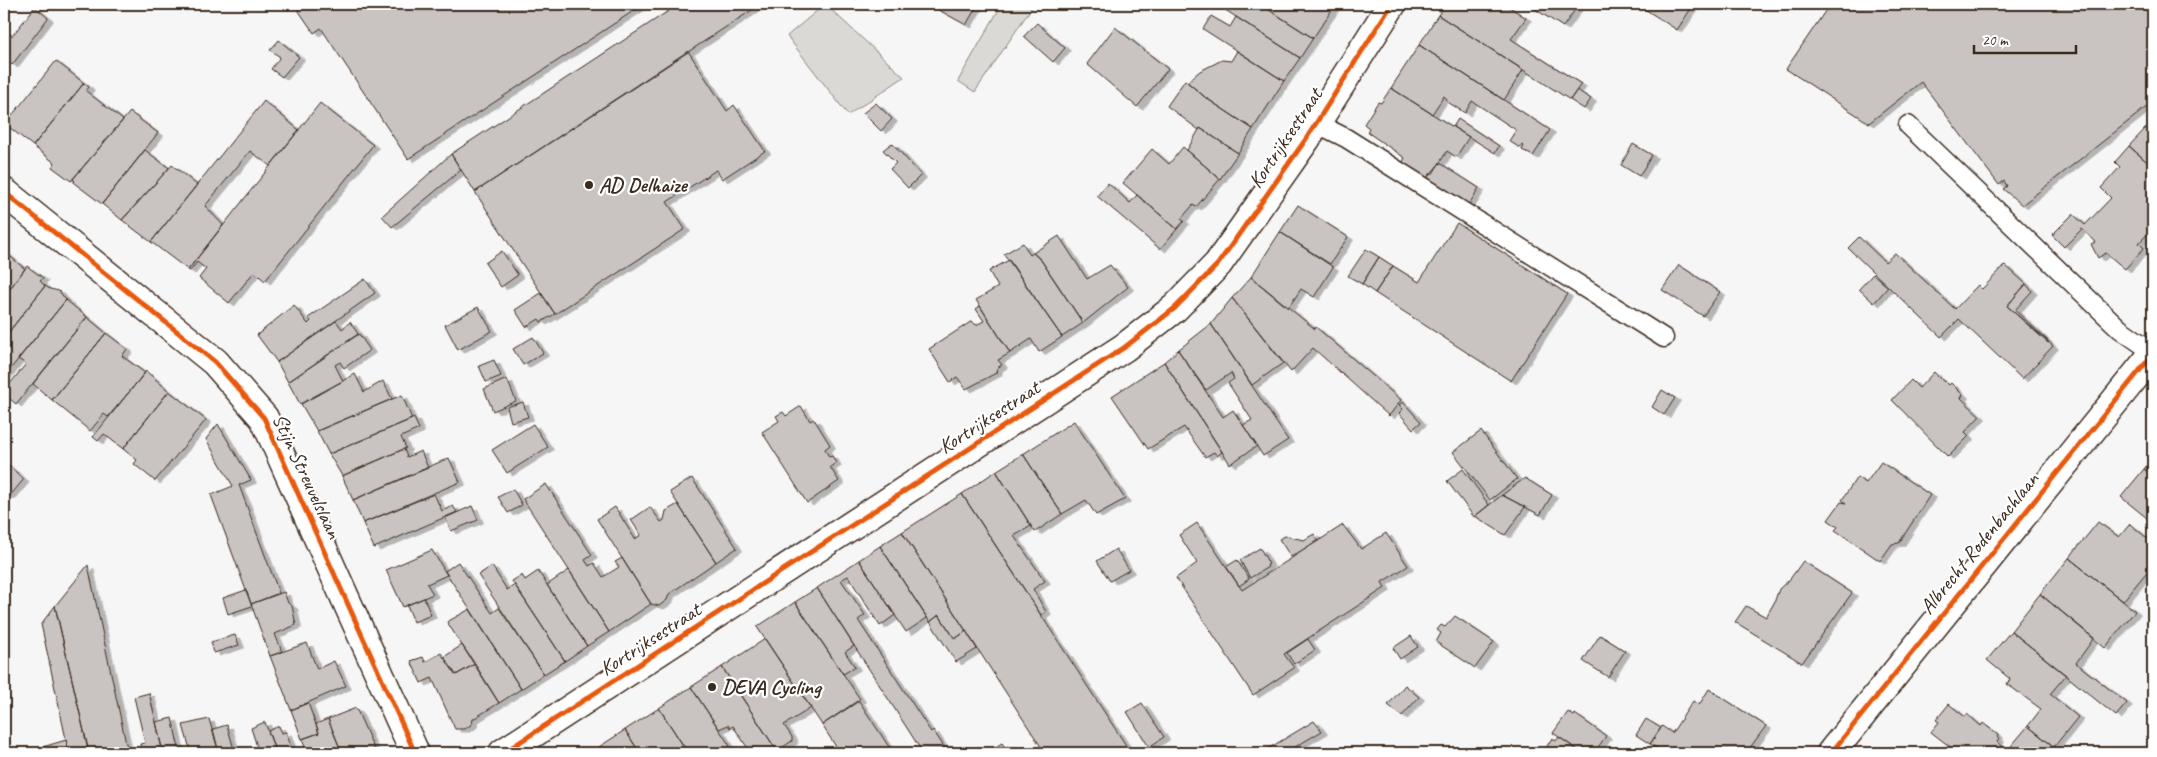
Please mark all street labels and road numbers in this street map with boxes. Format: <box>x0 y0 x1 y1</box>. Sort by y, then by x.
street label: Kortrijksestraat <box>1242 81 1329 193</box>
street label: Kortrijksestraat <box>934 374 1046 459</box>
street label: Stijn Streuvelslaan <box>267 409 348 543</box>
street label: Albrecht Rodenbachlaan <box>1914 466 2045 619</box>
street label: Kortrijksestraat <box>595 596 707 681</box>

